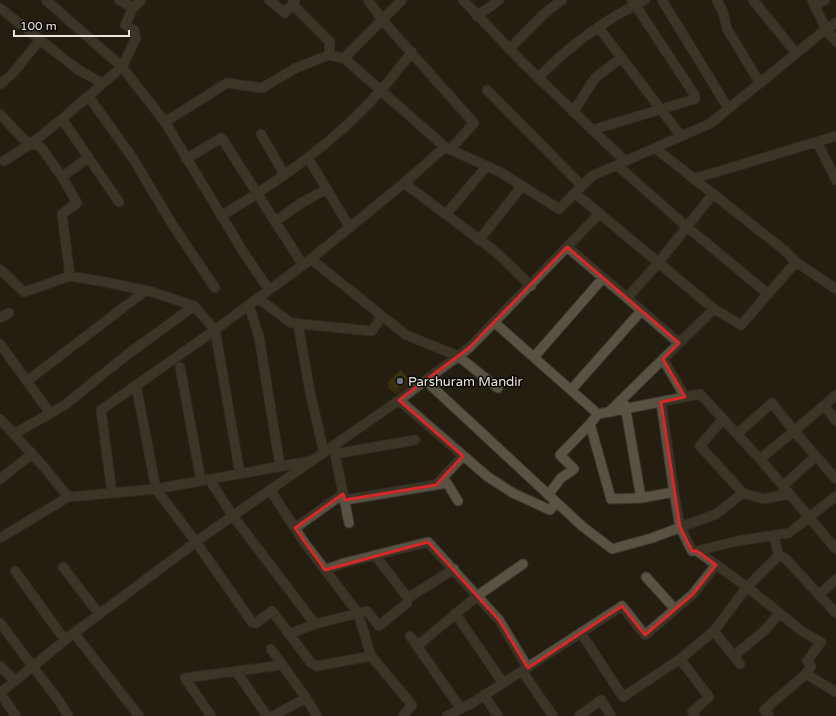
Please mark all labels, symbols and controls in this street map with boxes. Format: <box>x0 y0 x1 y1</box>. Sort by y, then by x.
scale bar <box>14 12 129 38</box>
text: 100 m <box>20 19 57 33</box>
place label: Parshuram Mandir <box>408 374 523 390</box>
marker: Parshuram Mandir <box>395 376 405 386</box>

